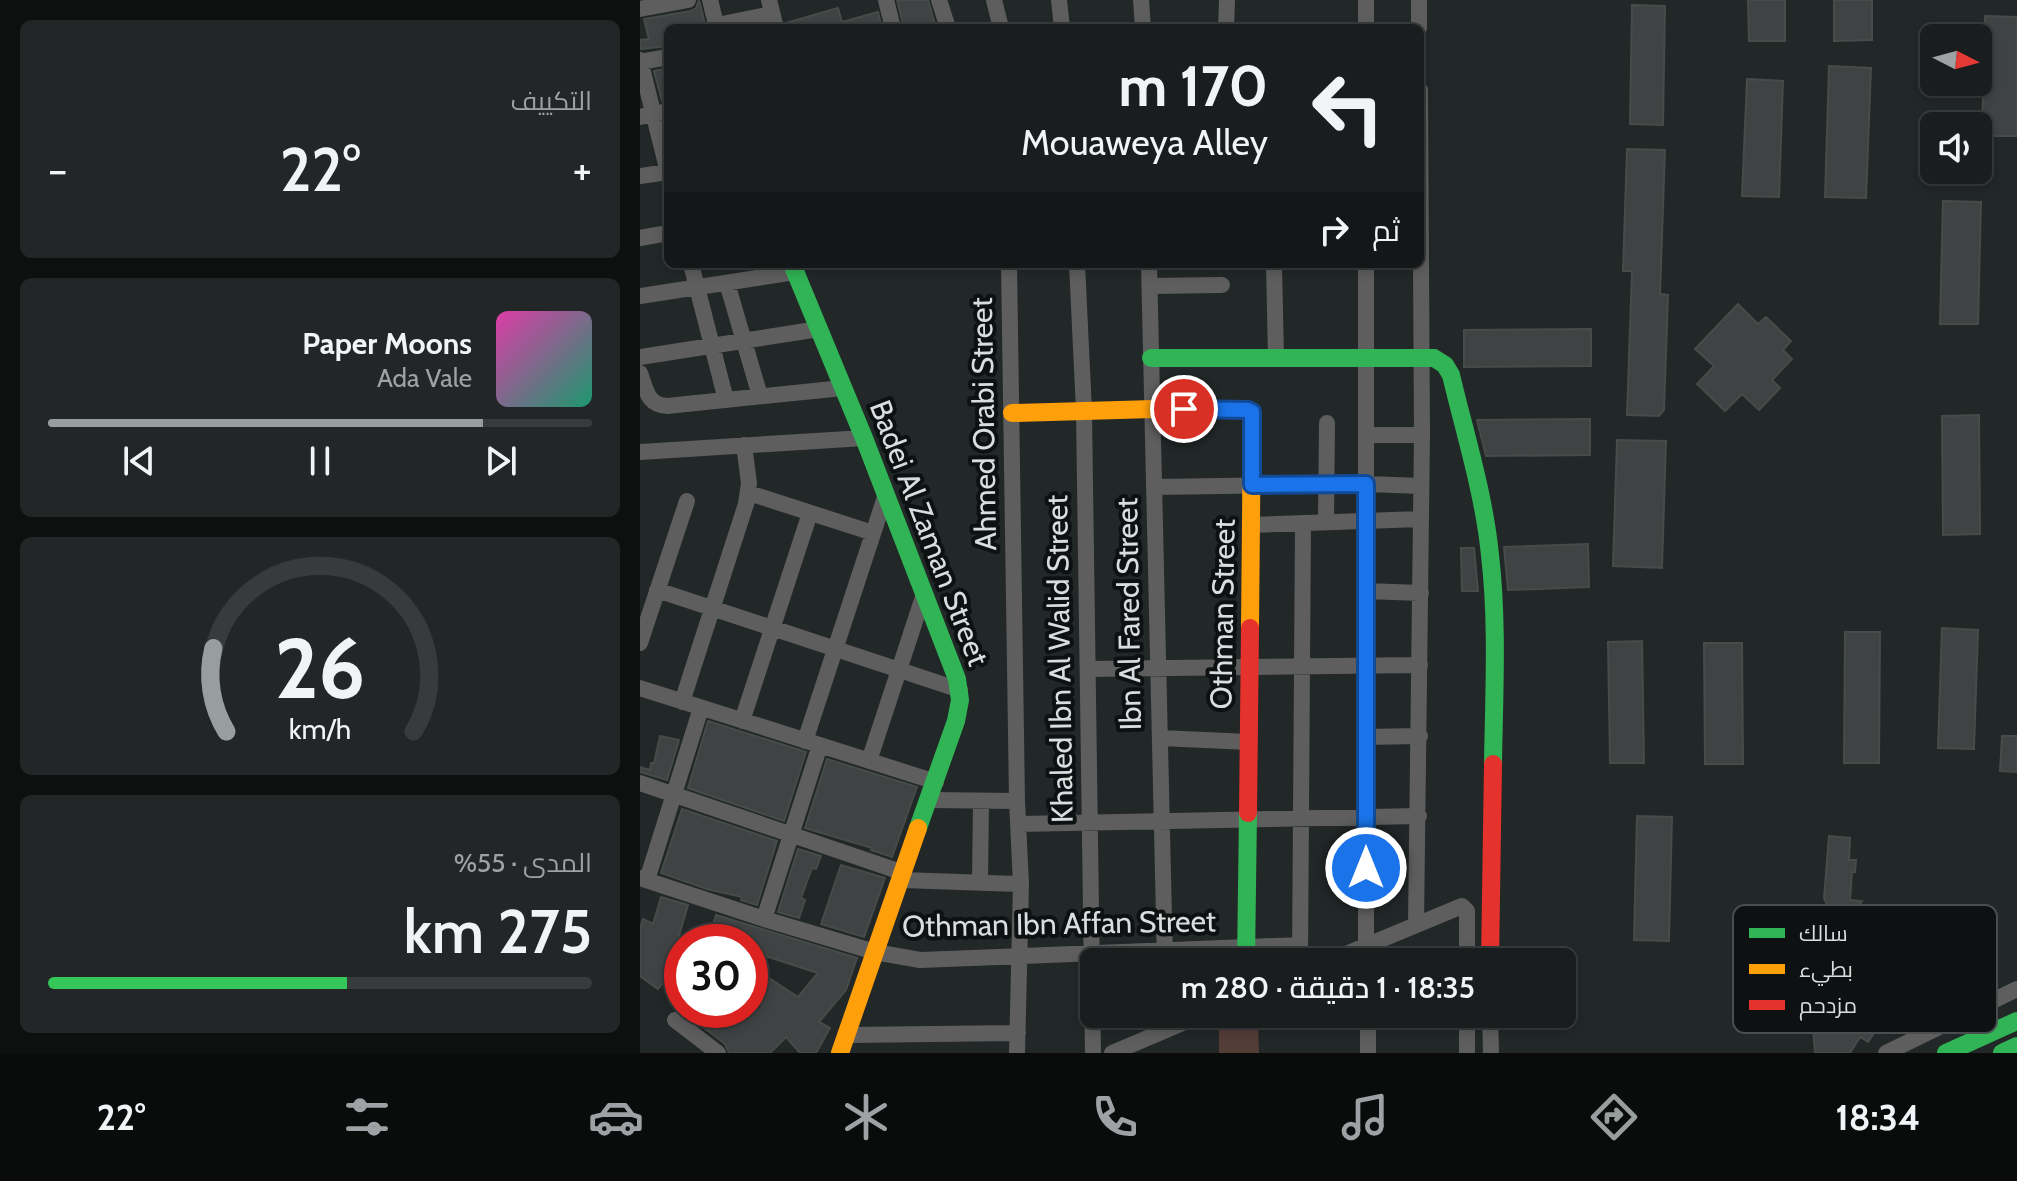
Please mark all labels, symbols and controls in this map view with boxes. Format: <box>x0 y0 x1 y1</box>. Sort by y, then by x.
north arrow <box>1920 24 1992 96</box>
map controls <box>1920 24 1992 184</box>
text: 170 m <box>1118 52 1268 120</box>
icon: left <box>1296 56 1400 160</box>
text: التكييف <box>510 85 592 117</box>
button: sound <box>1920 112 1992 184</box>
text: Mouaweya Alley <box>1021 120 1268 164</box>
text: 22° <box>280 133 360 206</box>
text: − <box>48 143 67 196</box>
text: + <box>573 143 592 196</box>
icon: right <box>1312 208 1356 252</box>
text: ثم <box>1372 212 1400 249</box>
street label: Ahmed Orabi Street <box>963 297 1004 551</box>
text: Paper Moons <box>302 325 472 362</box>
text: Ada Vale <box>377 362 472 394</box>
pin <box>1150 375 1218 443</box>
icon: arrive <box>1162 387 1206 431</box>
street label: Badei Al Zaman Street <box>862 395 997 671</box>
icon: previous <box>117 439 161 483</box>
icon: pause <box>298 439 342 483</box>
icon: next <box>479 439 523 483</box>
street label: Khaled Ibn Al Walid Street <box>1038 494 1081 824</box>
street label: Ibn Al Fared Street <box>1108 497 1149 731</box>
street label: Othman Street <box>1202 518 1243 710</box>
text: 26 <box>275 617 365 718</box>
text: km/h <box>289 711 351 746</box>
position arrow <box>1324 826 1408 910</box>
text: المدى · 55% <box>454 847 592 879</box>
text: 275 km <box>403 895 592 968</box>
street label: Othman Ibn Affan Street <box>902 902 1216 945</box>
legend <box>1733 905 1997 1033</box>
text: سالك <box>1799 920 1848 947</box>
speed limit sign: 30 <box>664 924 768 1028</box>
text: بطيء <box>1799 956 1853 986</box>
text: 18:35 · 1 دقيقة · 280 m <box>1181 969 1475 1006</box>
text: مزدحم <box>1799 992 1857 1021</box>
icon: filters <box>339 1089 395 1145</box>
icon: car <box>588 1089 644 1145</box>
icon: climate <box>838 1089 894 1145</box>
icon: phone <box>1087 1089 1143 1145</box>
icon: music <box>1337 1089 1393 1145</box>
icon: directions <box>1586 1089 1642 1145</box>
text: 22° <box>97 1095 145 1139</box>
text: 18:34 <box>1836 1095 1920 1139</box>

